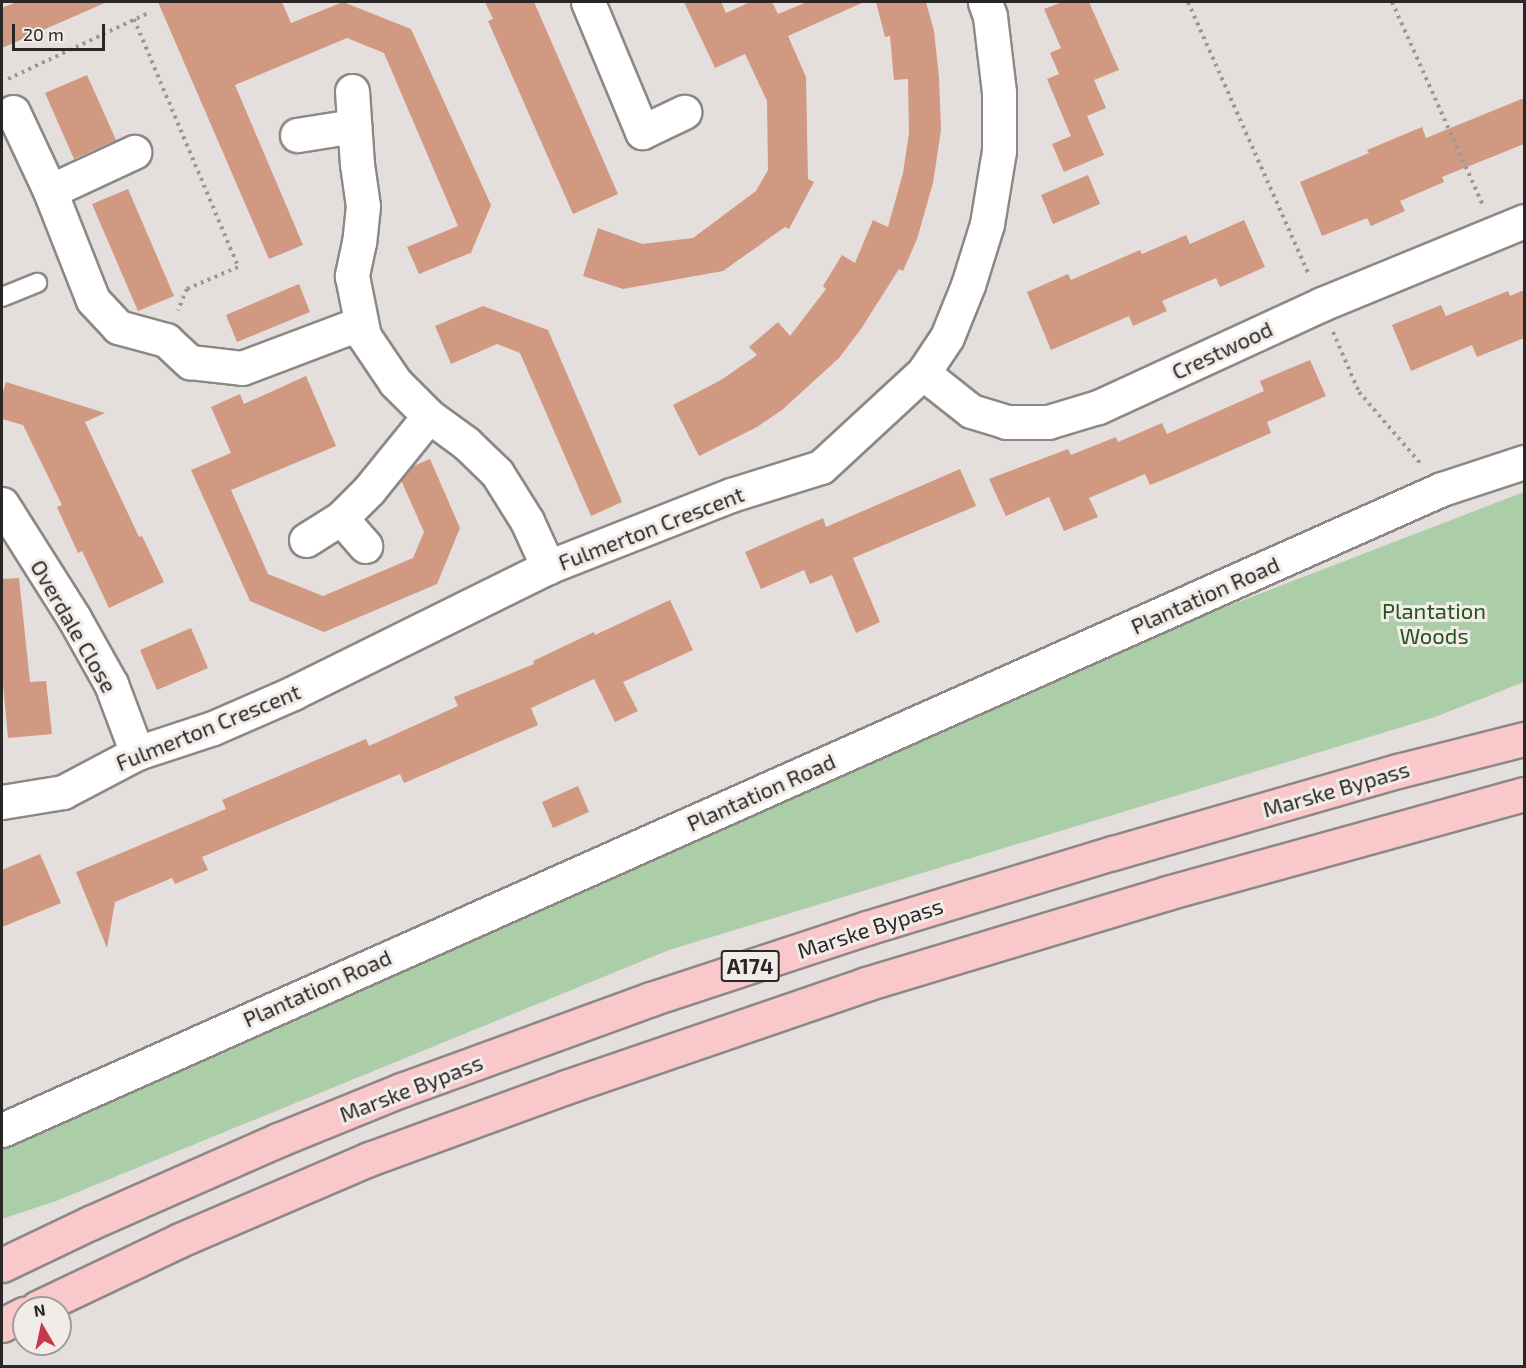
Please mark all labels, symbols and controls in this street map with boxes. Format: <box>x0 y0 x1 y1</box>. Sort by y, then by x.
scale bar <box>15 12 108 50</box>
text: 20 m <box>23 23 64 45</box>
street label: Crestwood <box>1167 315 1277 385</box>
street label: Fulmerton Crescent <box>554 480 748 576</box>
street label: Plantation Road <box>1127 550 1283 640</box>
street label: Overdale Close <box>25 555 123 697</box>
park label: Plantation Woods <box>1382 597 1486 648</box>
street label: Fulmerton Crescent <box>112 678 304 776</box>
street label: Plantation Road <box>683 747 839 837</box>
street label: Marske Bypass <box>1260 755 1412 823</box>
street label: Marske Bypass <box>794 892 946 964</box>
street label: Plantation Road <box>239 943 395 1033</box>
road number: A174 <box>720 948 780 984</box>
street label: Marske Bypass <box>336 1049 486 1127</box>
north arrow <box>12 1296 72 1356</box>
text: N <box>32 1299 47 1320</box>

